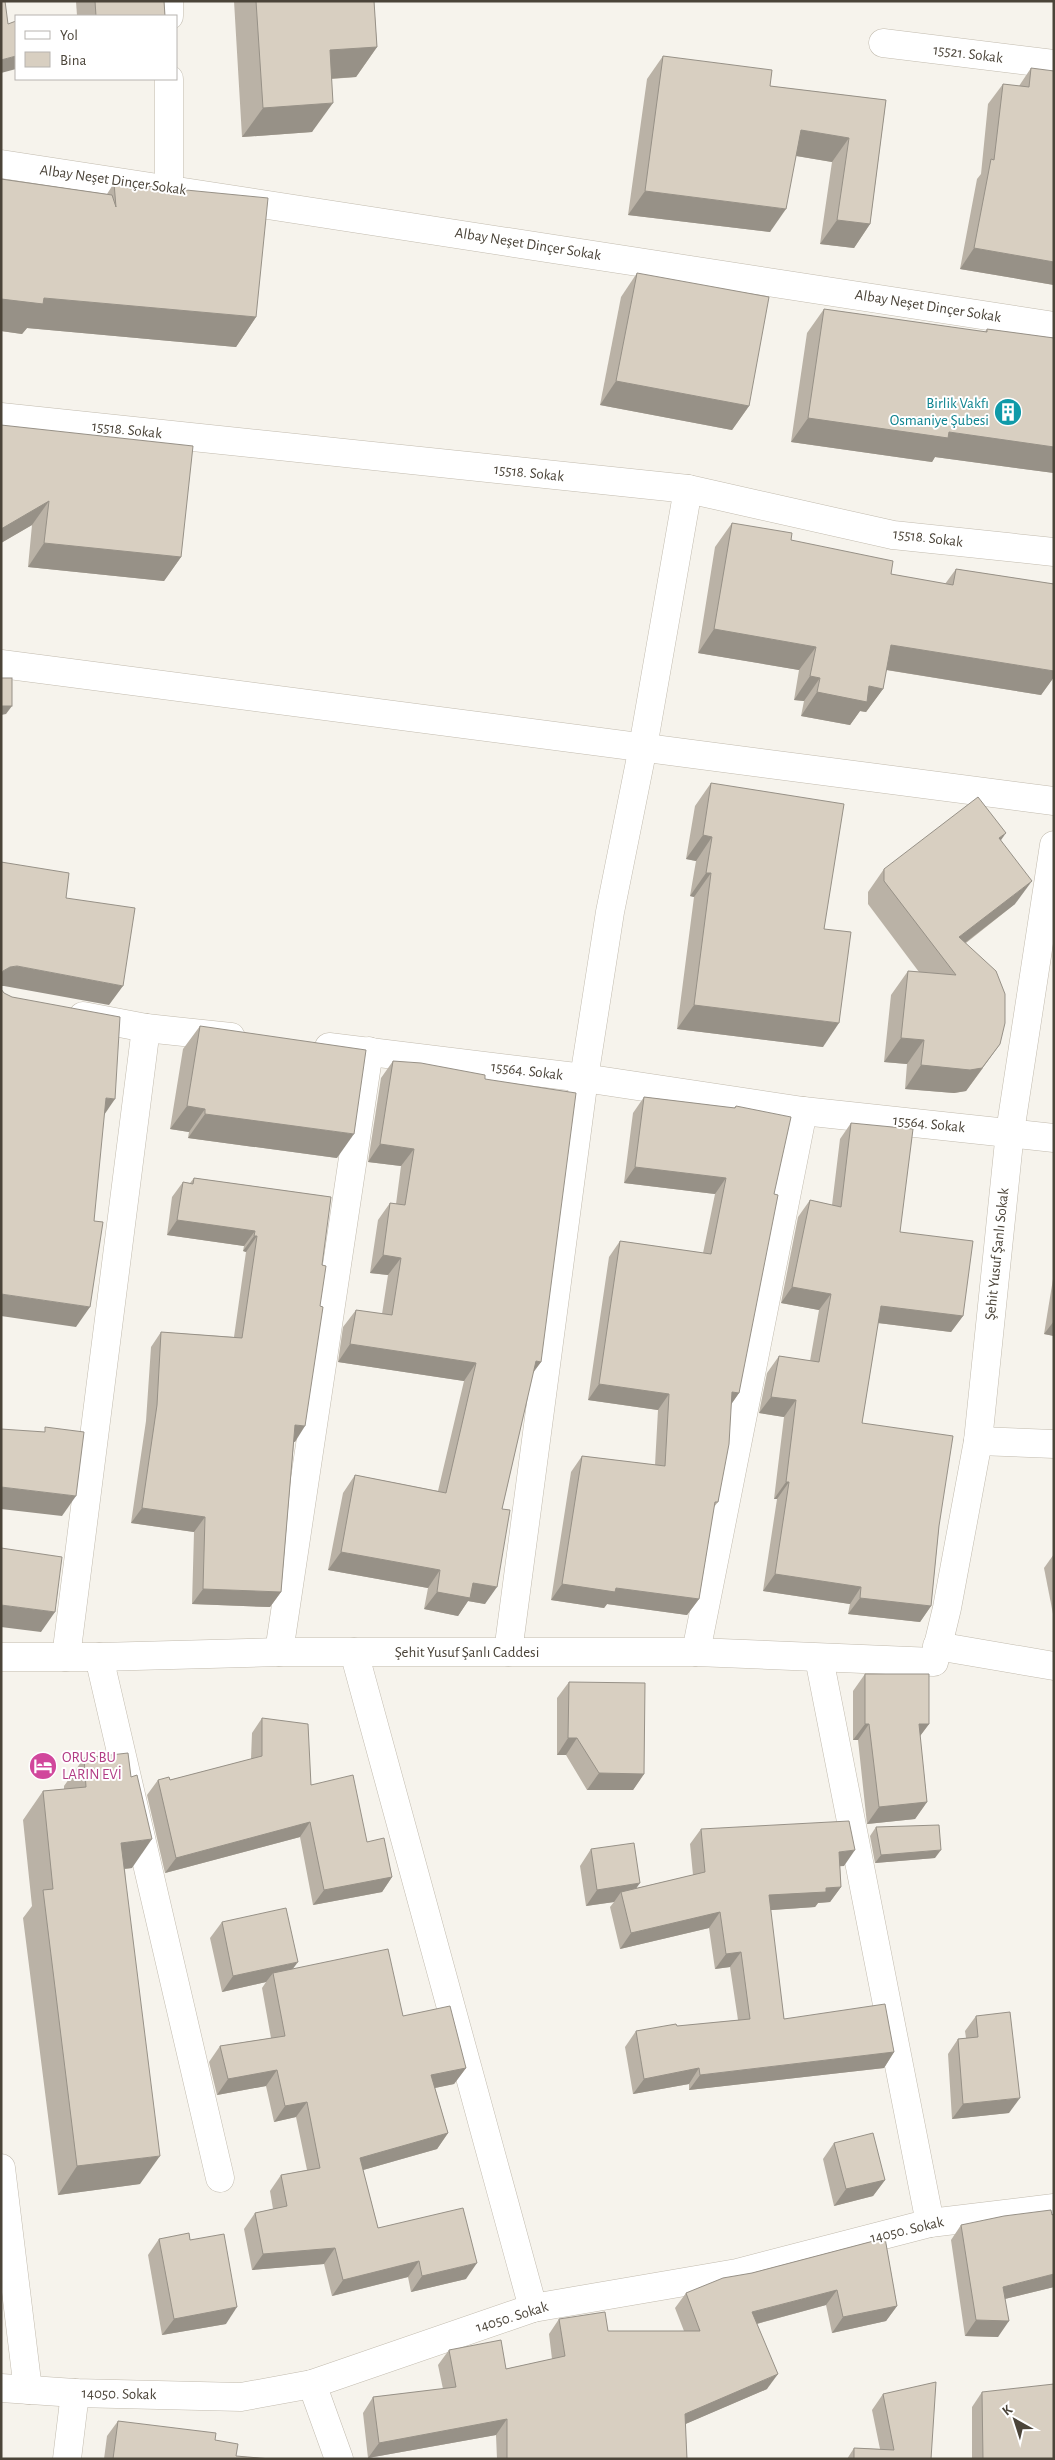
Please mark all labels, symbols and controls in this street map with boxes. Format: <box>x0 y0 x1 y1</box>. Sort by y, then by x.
legend <box>15 15 178 80</box>
text: Yol <box>60 28 78 43</box>
street label: 15521. Sokak <box>932 42 1004 66</box>
text: Bina <box>60 53 86 68</box>
street label: Albay Neşet Dinçer Sokak <box>39 162 187 198</box>
street label: Albay Neşet Dinçer Sokak <box>454 225 602 263</box>
street label: Albay Neşet Dinçer Sokak <box>854 287 1002 325</box>
place label: Birlik Vakfı Osmaniye Şubesi <box>890 396 989 428</box>
building icon: Birlik Vakfı Osmaniye Şubesi <box>993 397 1023 427</box>
street label: 15518. Sokak <box>91 419 163 441</box>
street label: 15518. Sokak <box>493 462 565 484</box>
street label: 15518. Sokak <box>892 526 964 550</box>
street label: 15564. Sokak <box>490 1059 564 1083</box>
street label: 15564. Sokak <box>892 1113 966 1135</box>
street label: Şehit Yusuf Şanlı Sokak <box>983 1187 1011 1321</box>
street label: Şehit Yusuf Şanlı Caddesi <box>395 1645 539 1660</box>
place label: ORUS BU LARIN EVİ <box>62 1750 122 1782</box>
hotel icon: ORUS BU LARIN EVİ <box>28 1751 58 1781</box>
street label: 14050. Sokak <box>869 2214 945 2246</box>
street label: 14050. Sokak <box>474 2299 550 2335</box>
street label: 14050. Sokak <box>81 2386 157 2402</box>
north arrow <box>990 2395 1040 2445</box>
text: K <box>1000 2402 1016 2419</box>

